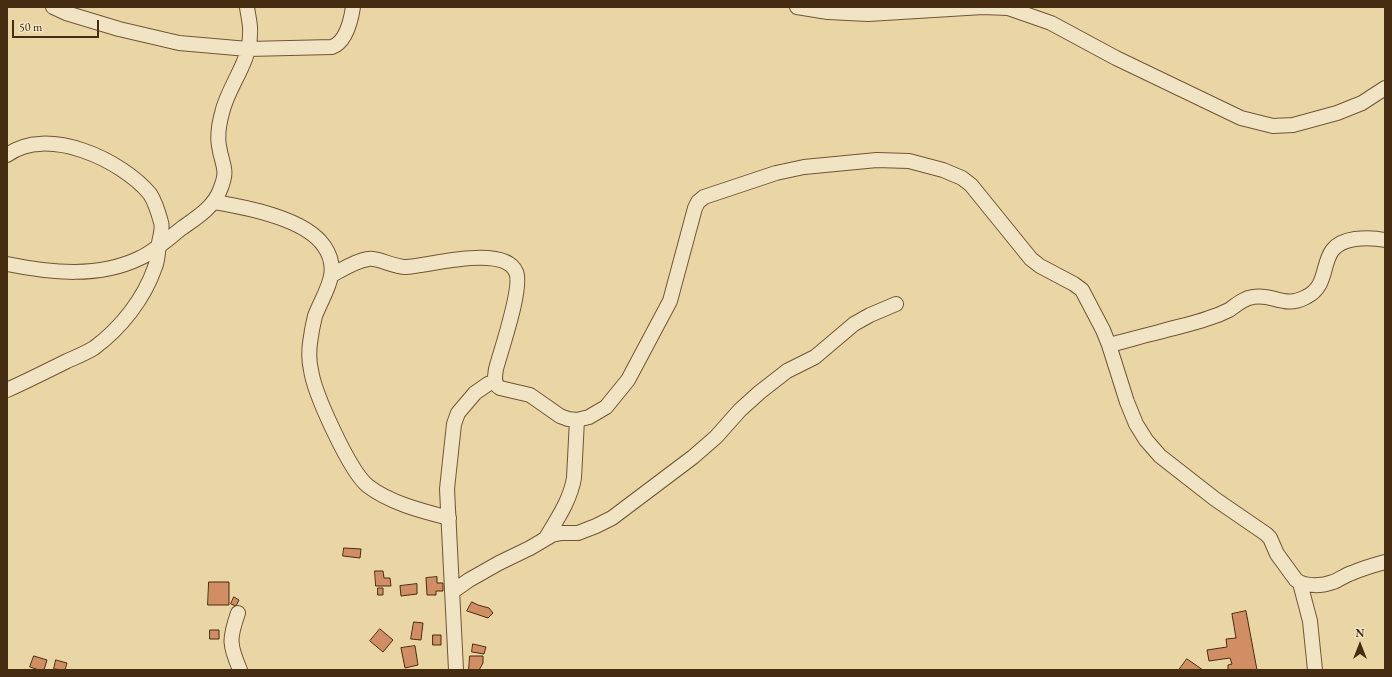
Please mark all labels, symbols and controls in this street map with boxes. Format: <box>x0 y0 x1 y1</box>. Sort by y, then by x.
scale bar <box>14 12 101 38</box>
text: 50 m <box>19 19 42 35</box>
north arrow <box>1340 625 1380 665</box>
text: N <box>1356 626 1364 640</box>

